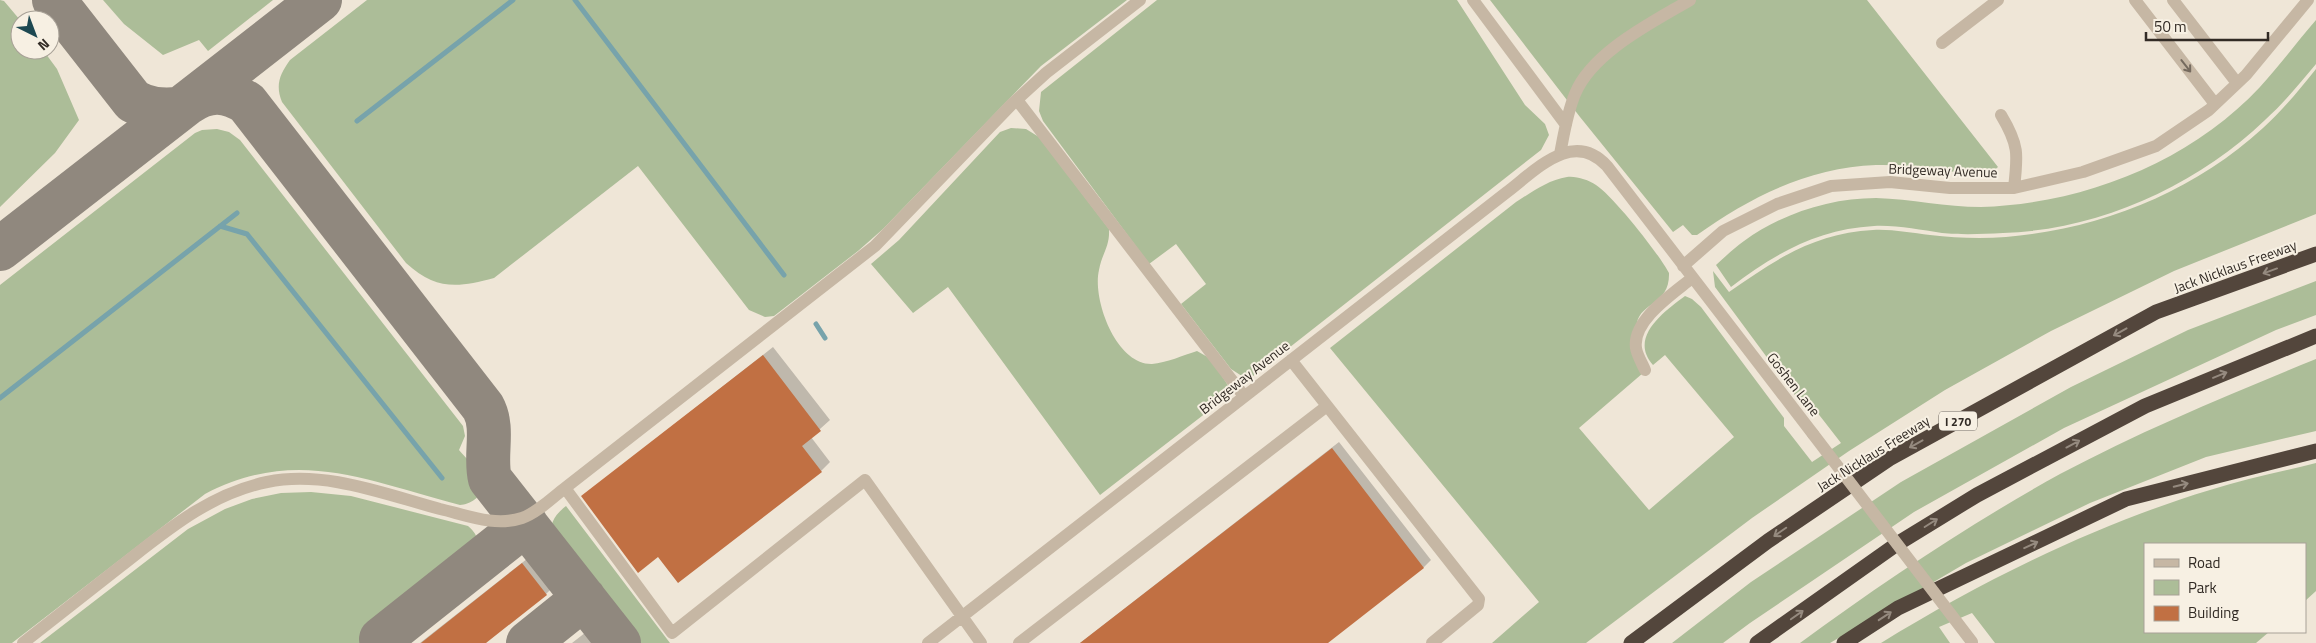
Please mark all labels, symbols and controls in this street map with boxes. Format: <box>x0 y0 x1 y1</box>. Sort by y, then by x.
north arrow <box>10 10 60 60</box>
scale bar <box>2146 10 2268 42</box>
text: 50 m <box>2154 15 2187 38</box>
text: N <box>33 34 55 56</box>
one-way arrow <box>2181 59 2192 72</box>
street label: Bridgeway Avenue <box>1888 158 1998 182</box>
street label: Jack Nicklaus Freeway <box>2170 234 2300 298</box>
one-way arrow <box>2263 267 2278 276</box>
one-way arrow <box>2113 328 2128 337</box>
street label: Bridgeway Avenue <box>1194 335 1294 419</box>
street label: Goshen Lane <box>1762 348 1826 420</box>
one-way arrow <box>2212 370 2227 379</box>
street label: Jack Nicklaus Freeway <box>1812 410 1934 496</box>
road number: I 270 <box>1939 412 1977 431</box>
one-way arrow <box>1909 439 1924 449</box>
one-way arrow <box>2065 439 2080 448</box>
one-way arrow <box>2173 480 2189 490</box>
one-way arrow <box>1924 518 1938 528</box>
one-way arrow <box>1773 527 1787 537</box>
one-way arrow <box>2023 539 2038 549</box>
legend <box>2144 543 2306 633</box>
text: Road <box>2188 551 2220 574</box>
text: Park <box>2188 576 2217 599</box>
text: Building <box>2188 601 2239 624</box>
one-way arrow <box>1790 610 1804 620</box>
one-way arrow <box>1878 611 1892 621</box>

